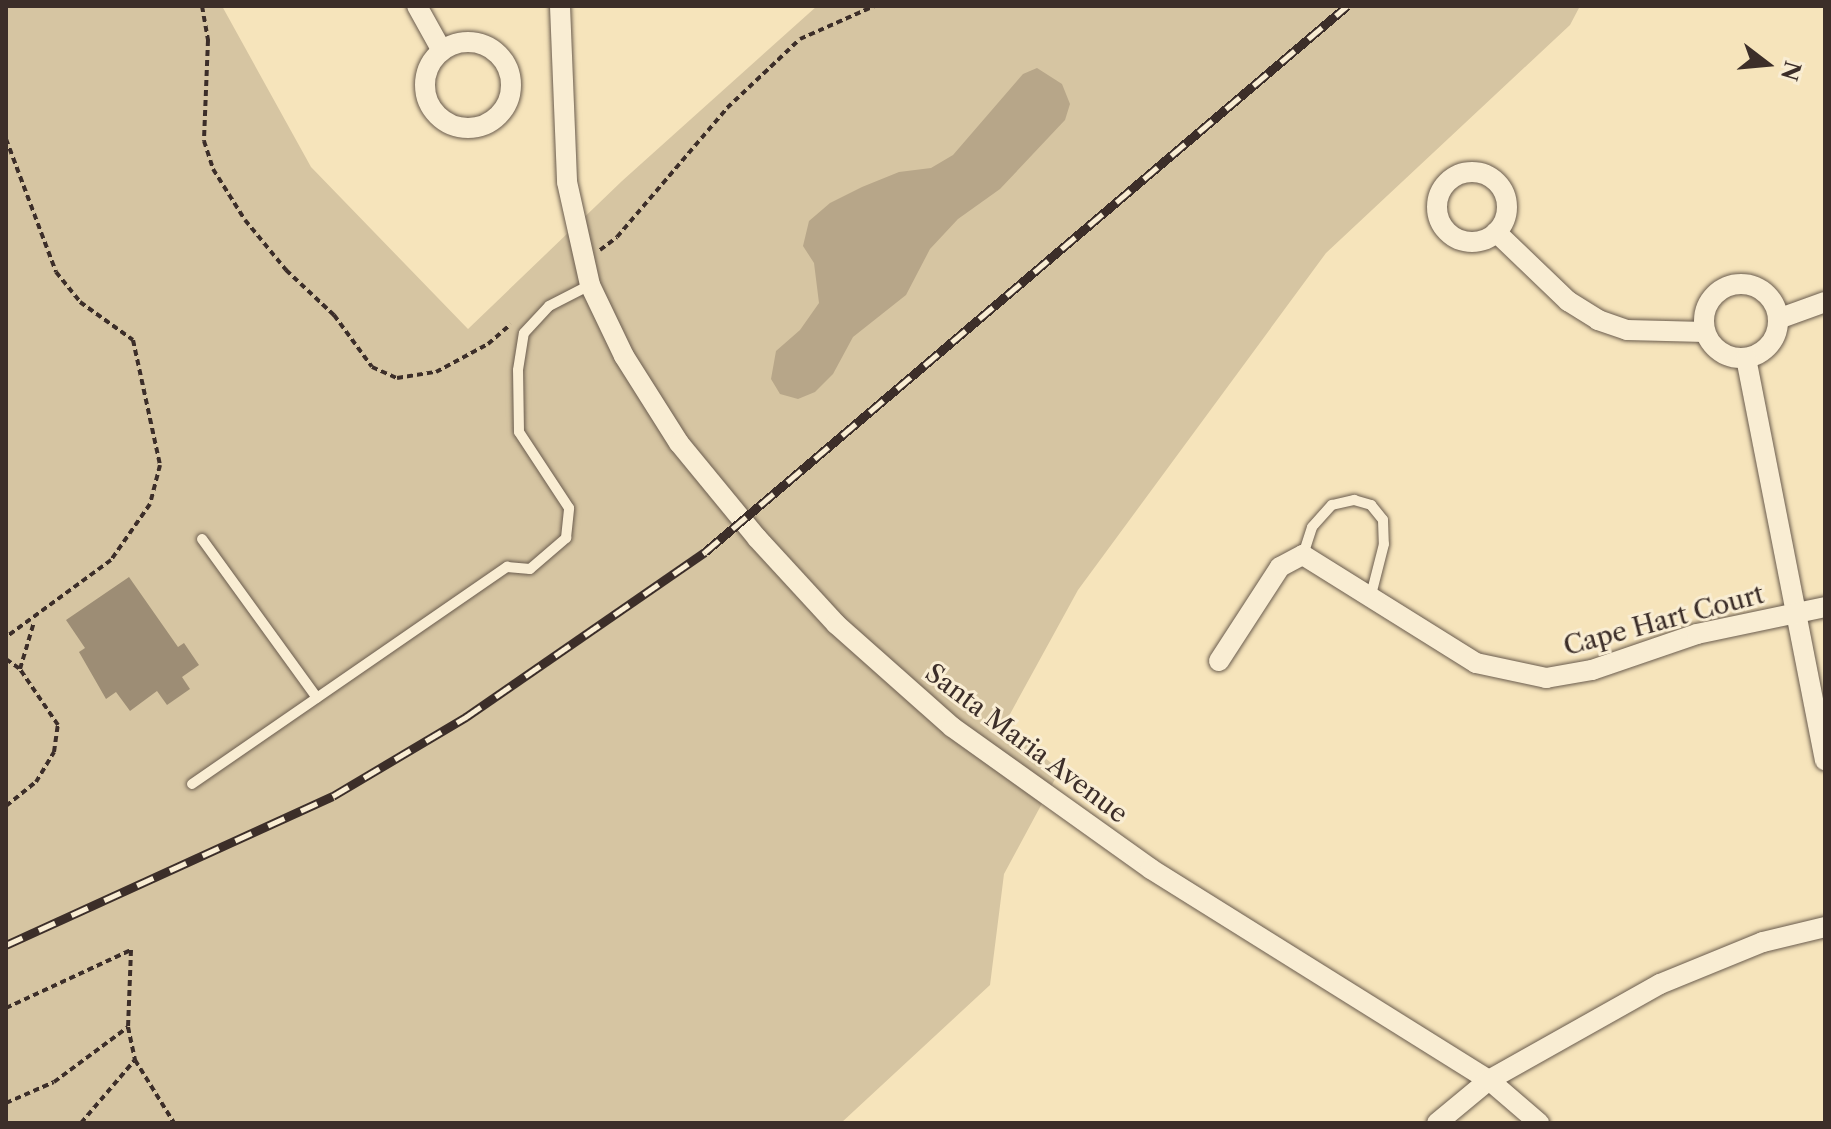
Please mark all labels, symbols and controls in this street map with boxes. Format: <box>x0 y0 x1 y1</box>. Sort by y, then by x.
north arrow <box>1727 24 1807 104</box>
text: N <box>1775 58 1806 84</box>
street label: Cape Hart Court <box>1560 579 1768 663</box>
street label: Santa Maria Avenue <box>918 657 1134 831</box>

